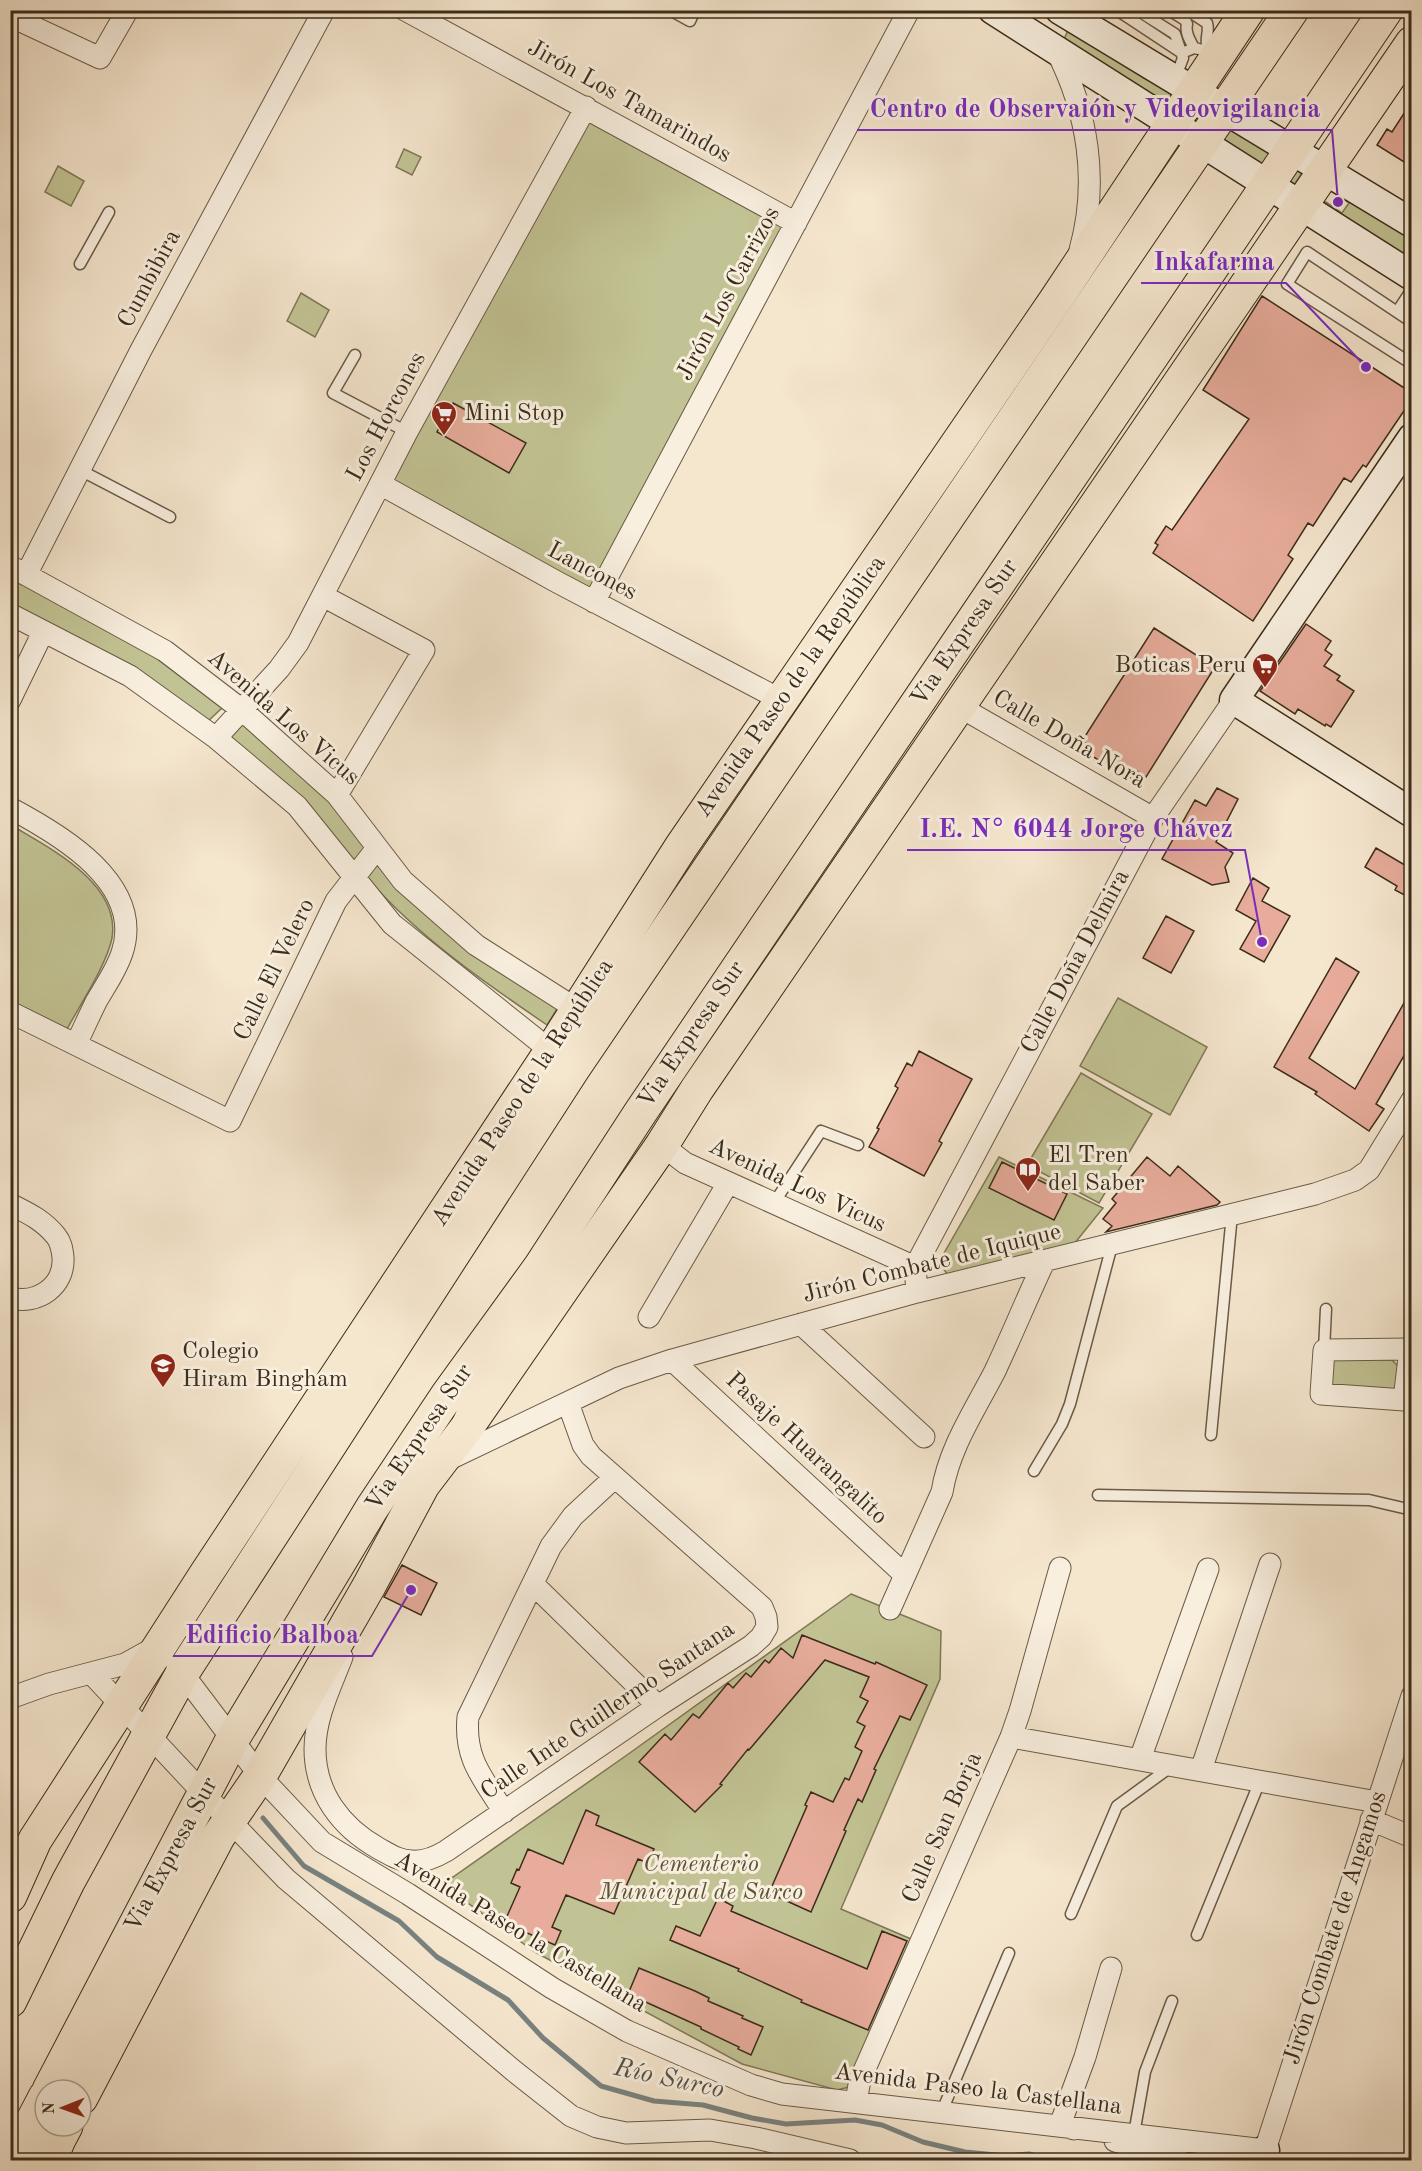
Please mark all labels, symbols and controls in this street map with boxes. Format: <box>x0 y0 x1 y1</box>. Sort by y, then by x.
street label: Jirón Los Tamarindos <box>523 36 735 168</box>
callout: Centro de Observaión y Videovigilancia <box>857 86 1332 130</box>
text: Centro de Observaión y Videovigilancia <box>870 97 1321 123</box>
street label: Jirón Los Carrizos <box>673 203 785 385</box>
street label: Cumbibira <box>114 226 186 332</box>
callout: Inkafarma <box>1141 239 1286 283</box>
text: Inkafarma <box>1153 250 1275 276</box>
street label: Los Horcones <box>343 348 431 486</box>
supermarket icon: Mini Stop <box>429 399 459 437</box>
place label: Mini Stop <box>464 402 564 426</box>
street label: Lancones <box>543 538 641 606</box>
street label: Avenida Paseo de la República <box>691 552 891 822</box>
street label: Via Expresa Sur <box>907 555 1023 711</box>
street label: Avenida Los Vicus <box>202 646 364 790</box>
supermarket icon: Boticas Peru <box>1250 651 1280 689</box>
place label: Boticas Peru <box>1114 654 1246 678</box>
street label: Calle Doña Nora <box>988 686 1150 794</box>
callout: I.E. N° 6044 Jorge Chávez <box>907 806 1245 850</box>
text: I.E. N° 6044 Jorge Chávez <box>919 817 1233 843</box>
street label: Calle Doña Delmira <box>1017 866 1135 1058</box>
street label: Calle El Velero <box>230 895 320 1045</box>
street label: Avenida Paseo de la República <box>428 955 619 1231</box>
street label: Via Expresa Sur <box>634 957 750 1113</box>
street label: Avenida Los Vicus <box>705 1134 889 1238</box>
place label: El Tren del Saber <box>1048 1144 1145 1196</box>
library icon: El Tren del Saber <box>1013 1155 1043 1193</box>
street label: Jirón Combate de Iquique <box>800 1220 1064 1308</box>
place label: Colegio Hiram Bingham <box>182 1340 348 1392</box>
school or university icon: Colegio Hiram Bingham <box>148 1351 178 1389</box>
street label: Via Expresa Sur <box>362 1360 478 1516</box>
street label: Pasaje Huarangalito <box>721 1368 891 1530</box>
callout: Edificio Balboa <box>173 1612 372 1656</box>
street label: Calle Inte Guillermo Santana <box>477 1617 739 1805</box>
text: Edificio Balboa <box>185 1623 359 1649</box>
street label: Calle San Borja <box>899 1749 987 1907</box>
street label: Via Expresa Sur <box>121 1774 223 1936</box>
street label: Jirón Combate de Angamos <box>1280 1788 1392 2068</box>
street label: Avenida Paseo la Castellana <box>390 1848 650 2018</box>
park label: Cementerio Municipal de Surco <box>598 1853 803 1905</box>
water label: Río Surco <box>611 2054 726 2103</box>
street label: Avenida Paseo la Castellana <box>833 2060 1123 2120</box>
north arrow <box>33 2078 93 2138</box>
text: N <box>42 2101 58 2114</box>

